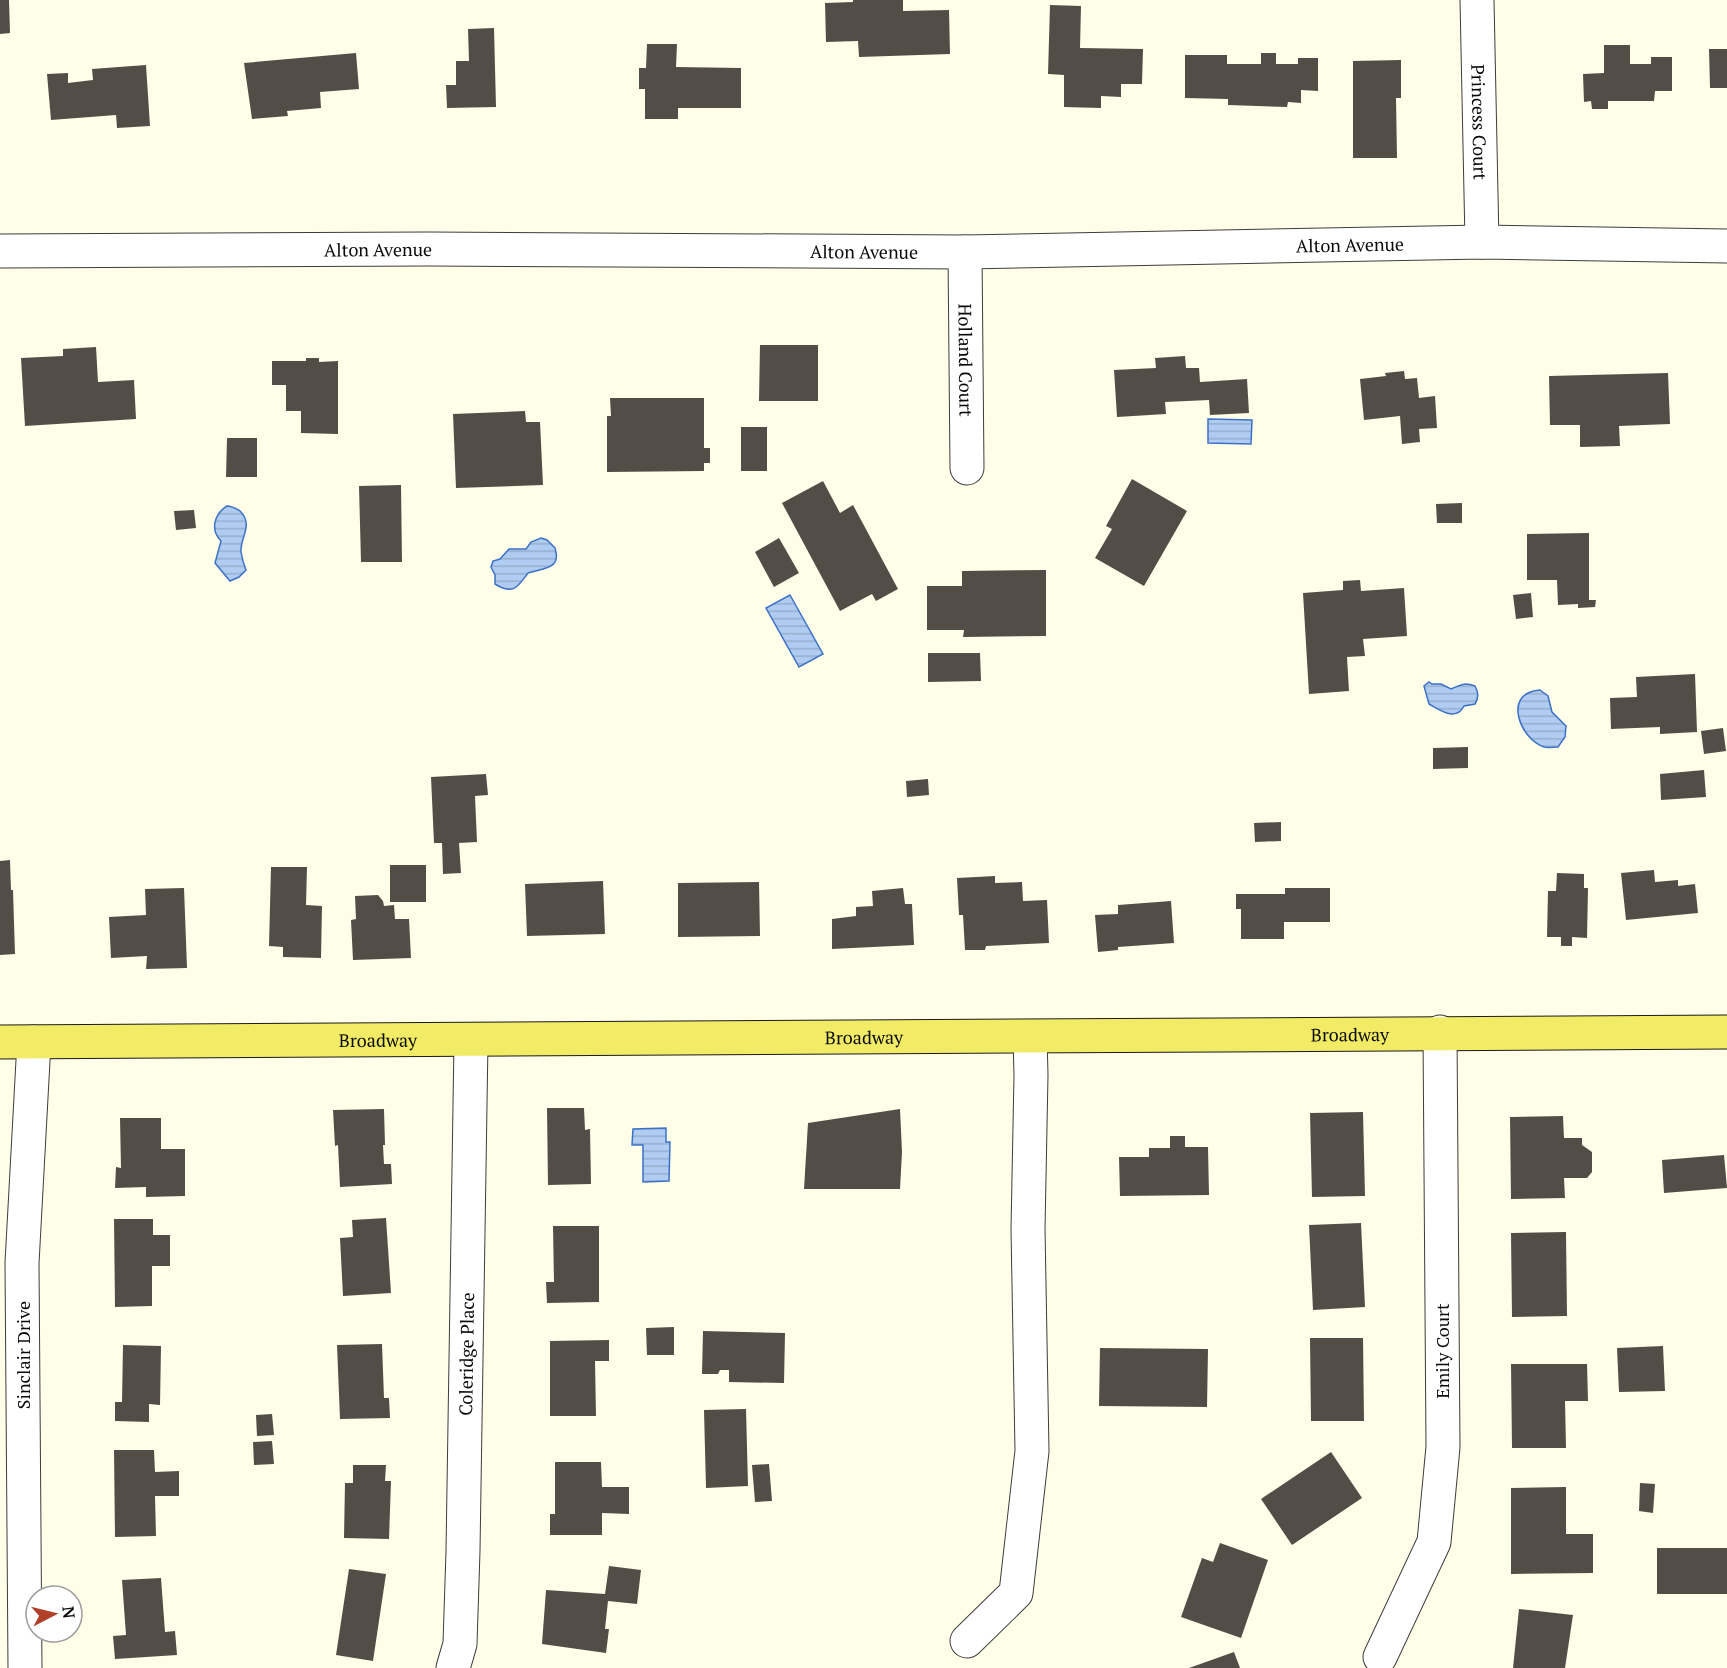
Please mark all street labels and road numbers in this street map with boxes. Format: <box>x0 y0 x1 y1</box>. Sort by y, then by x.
street label: Princess Court <box>1466 64 1493 181</box>
street label: Alton Avenue <box>1296 232 1404 258</box>
street label: Alton Avenue <box>324 237 432 261</box>
street label: Alton Avenue <box>810 239 918 264</box>
street label: Holland Court <box>953 303 979 417</box>
street label: Broadway <box>1311 1022 1390 1046</box>
street label: Broadway <box>825 1025 904 1049</box>
street label: Broadway <box>339 1028 418 1052</box>
street label: Coleridge Place <box>453 1292 479 1416</box>
street label: Sinclair Drive <box>11 1301 35 1409</box>
street label: Emily Court <box>1430 1303 1454 1399</box>

